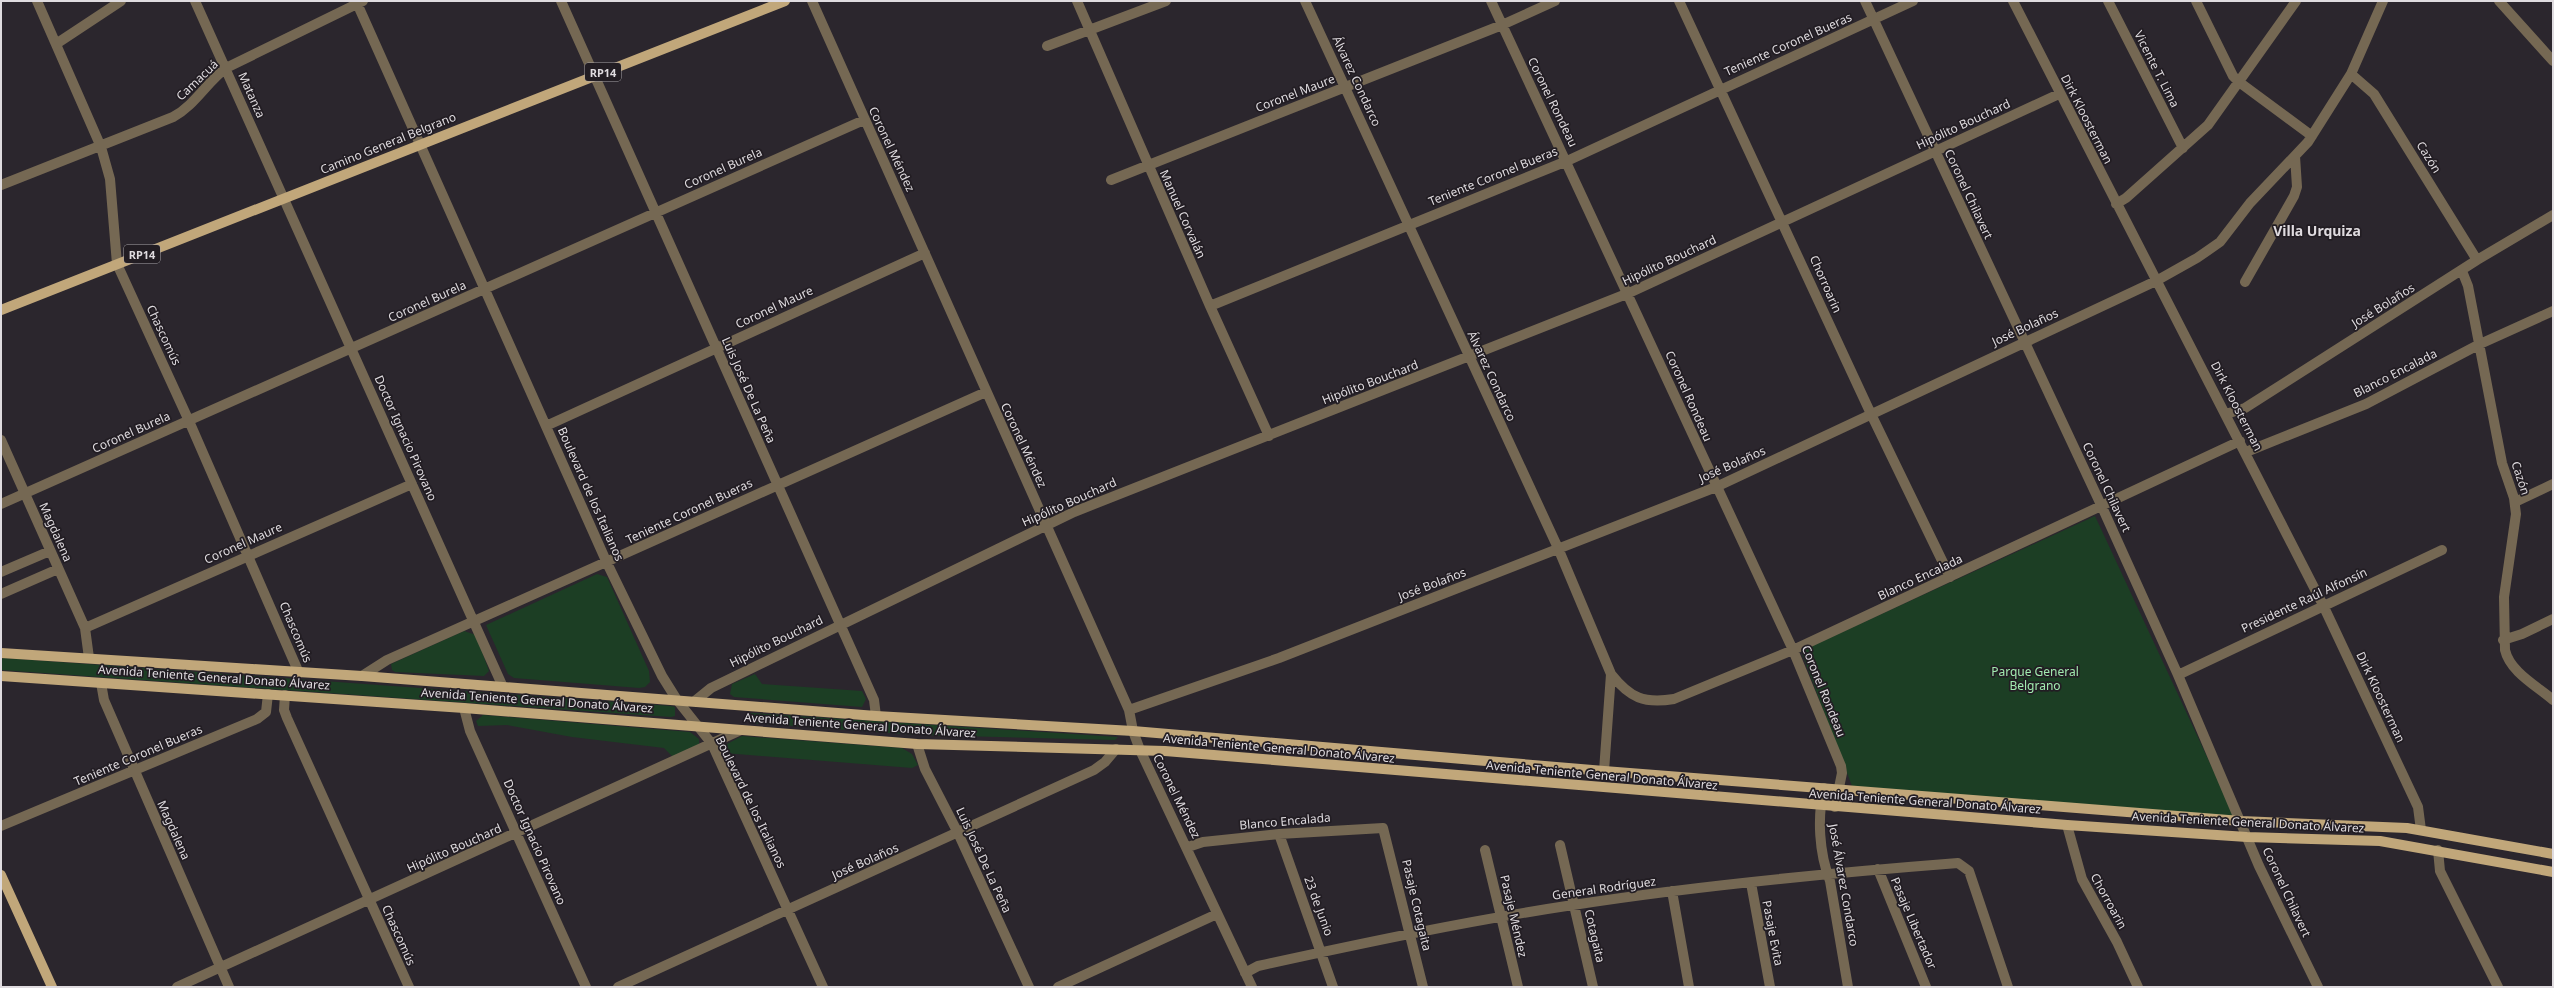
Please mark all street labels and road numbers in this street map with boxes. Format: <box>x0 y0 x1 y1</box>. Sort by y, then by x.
street label: Teniente Coronel Bueras <box>1722 8 1855 80</box>
street label: Vicente T. Lima <box>2130 28 2184 110</box>
street label: Álvarez Condarco <box>1329 33 1385 129</box>
street label: Coronel Rondeau <box>1524 54 1582 150</box>
street label: Camacuá <box>172 56 222 104</box>
road number: RP14 <box>585 63 621 81</box>
street label: Matanza <box>234 69 270 121</box>
street label: Coronel Maure <box>1253 70 1337 116</box>
street label: Dirk Kloosterman <box>2057 71 2117 167</box>
street label: Hipólito Bouchard <box>1913 95 2013 153</box>
street label: Coronel Méndez <box>865 104 919 195</box>
street label: Camino General Belgrano <box>318 108 458 178</box>
street label: Cazón <box>2413 138 2445 176</box>
street label: Teniente Coronel Bueras <box>1426 142 1560 210</box>
street label: Coronel Burela <box>681 143 765 193</box>
street label: Coronel Chilavert <box>1941 146 1998 242</box>
street label: Manuel Corvalán <box>1156 167 1210 261</box>
street label: Hipólito Bouchard <box>1619 231 1719 289</box>
road number: RP14 <box>124 245 160 263</box>
street label: Chorroarin <box>1806 252 1846 316</box>
street label: Coronel Burela <box>385 276 469 326</box>
street label: José Bolaños <box>2347 279 2418 332</box>
street label: Coronel Maure <box>732 282 816 332</box>
street label: Chascomús <box>143 302 186 368</box>
street label: José Bolaños <box>1988 304 2061 350</box>
street label: Álvarez Condarco <box>1464 328 1520 424</box>
street label: Luis José De La Peña <box>718 334 780 446</box>
street label: Blanco Encalada <box>2350 345 2440 401</box>
street label: Coronel Rondeau <box>1661 348 1717 444</box>
street label: Hipólito Bouchard <box>1319 356 1421 408</box>
street label: Dirk Kloosterman <box>2207 358 2267 454</box>
street label: Doctor Ignacio Pirovano <box>371 372 441 504</box>
street label: Coronel Méndez <box>997 400 1051 491</box>
street label: Coronel Burela <box>89 407 173 457</box>
street label: Boulevard de los Italianos <box>554 424 628 564</box>
street label: Coronel Chilavert <box>2079 439 2136 535</box>
street label: José Bolaños <box>1695 442 1768 487</box>
street label: Cazón <box>2508 459 2534 497</box>
street label: Hipólito Bouchard <box>1019 473 1119 531</box>
street label: Teniente Coronel Bueras <box>623 474 755 548</box>
street label: Magdalena <box>35 500 77 564</box>
street label: Coronel Maure <box>201 518 285 568</box>
street label: Blanco Encalada <box>1875 550 1965 604</box>
street label: José Bolaños <box>1395 563 1469 605</box>
street label: Presidente Raúl Alfonsín <box>2238 563 2370 637</box>
street label: Chascomús <box>275 599 317 665</box>
street label: Hipólito Bouchard <box>726 611 826 671</box>
street label: Coronel Rondeau <box>1798 643 1850 739</box>
street label: Dirk Kloosterman <box>2352 649 2410 745</box>
street label: Avenida Teniente General Donato Álvarez <box>97 660 331 694</box>
street label: Avenida Teniente General Donato Álvarez <box>420 683 654 717</box>
street label: Avenida Teniente General Donato Álvarez <box>743 708 977 742</box>
street label: Teniente Coronel Bueras <box>71 720 205 790</box>
street label: Avenida Teniente General Donato Álvarez <box>1162 729 1396 767</box>
street label: Boulevard de los Italianos <box>712 733 791 871</box>
street label: Coronel Méndez <box>1149 751 1205 841</box>
street label: Avenida Teniente General Donato Álvarez <box>1485 756 1719 794</box>
street label: Doctor Ignacio Pirovano <box>500 776 570 908</box>
street label: Avenida Teniente General Donato Álvarez <box>1808 784 2042 818</box>
street label: Magdalena <box>153 798 195 862</box>
street label: Luis José De La Peña <box>952 804 1016 916</box>
street label: Avenida Teniente General Donato Álvarez <box>2131 807 2365 837</box>
street label: Blanco Encalada <box>1239 809 1331 833</box>
street label: Hipólito Bouchard <box>404 819 504 877</box>
street label: José Álvarez Condarco <box>1825 821 1863 948</box>
street label: José Bolaños <box>828 839 901 884</box>
street label: Coronel Chilavert <box>2259 844 2316 940</box>
street label: Pasaje Cotagaita <box>1398 857 1436 953</box>
street label: Chorroarin <box>2087 870 2131 932</box>
street label: General Rodríguez <box>1551 872 1657 904</box>
street label: Pasaje Méndez <box>1496 873 1532 959</box>
street label: 23 de Junio <box>1300 874 1338 938</box>
street label: Pasaje Libertador <box>1887 874 1941 972</box>
street label: Pasaje Evita <box>1758 899 1788 967</box>
street label: Chascomús <box>378 902 420 968</box>
street label: Cotagaita <box>1581 908 1609 964</box>

